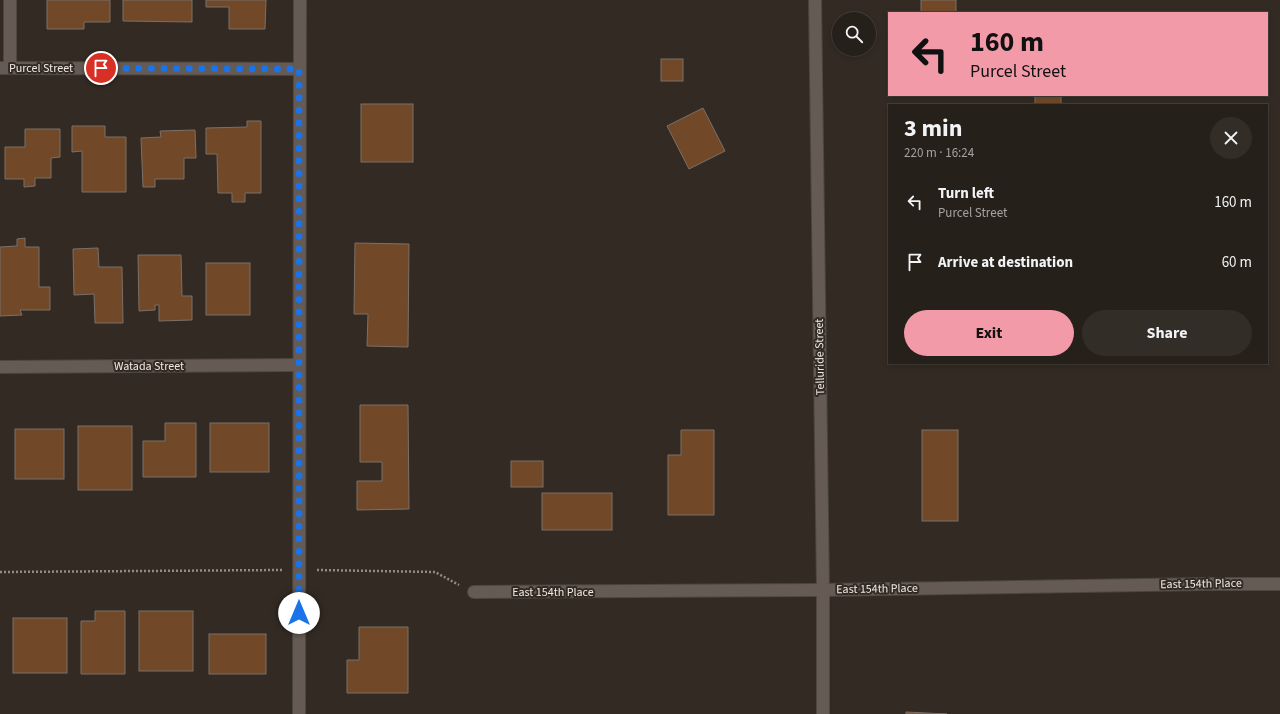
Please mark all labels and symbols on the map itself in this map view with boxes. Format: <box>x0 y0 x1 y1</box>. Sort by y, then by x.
pin <box>84 51 118 85</box>
street label: Purcel Street <box>9 60 73 77</box>
street label: Telluride Street <box>811 319 829 395</box>
street label: Watada Street <box>114 358 184 375</box>
street label: East 154th Place <box>1160 575 1242 593</box>
street label: East 154th Place <box>836 580 918 598</box>
street label: East 154th Place <box>512 584 594 601</box>
position arrow <box>278 592 320 634</box>

